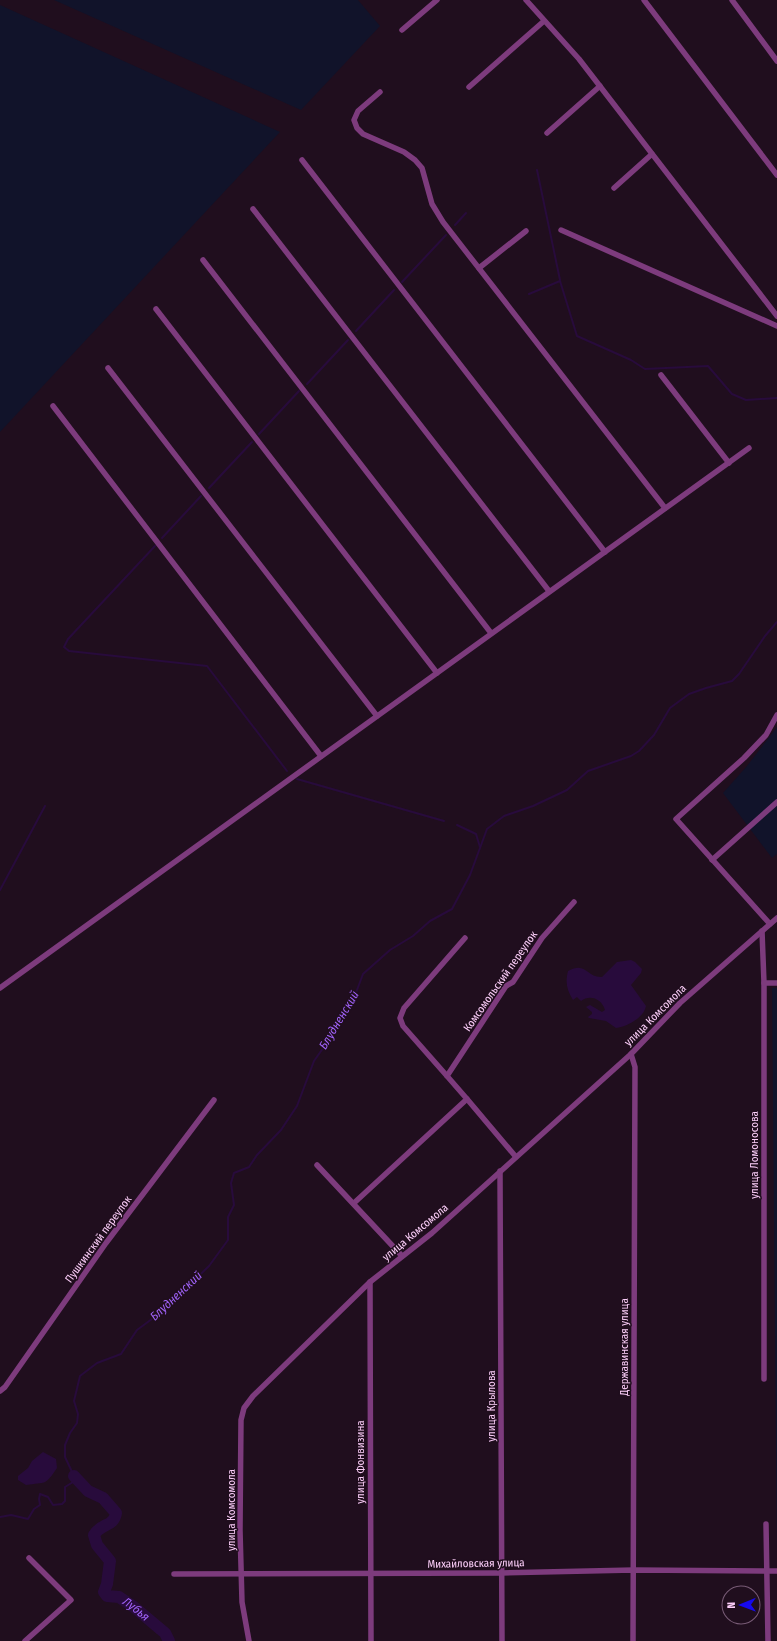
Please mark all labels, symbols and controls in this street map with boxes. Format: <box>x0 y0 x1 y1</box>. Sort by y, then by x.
street label: Комсомольский переулок <box>461 928 541 1034</box>
street label: улица Комсомола <box>622 982 689 1049</box>
water label: Блудненский <box>316 988 362 1052</box>
street label: улица Ломоносова <box>748 1111 761 1199</box>
street label: Пушкинский переулок <box>62 1193 135 1285</box>
street label: улица Комсомола <box>380 1201 451 1264</box>
water label: Блудненский <box>147 1269 205 1323</box>
street label: Державинская улица <box>618 1298 631 1397</box>
street label: улица Крылова <box>485 1370 498 1442</box>
street label: улица Фонвизина <box>354 1420 367 1504</box>
street label: улица Комсомола <box>225 1469 238 1551</box>
street label: Михайловская улица <box>427 1556 525 1571</box>
north arrow <box>721 1585 761 1625</box>
water label: Лубья <box>119 1594 152 1624</box>
text: N <box>725 1602 738 1609</box>

